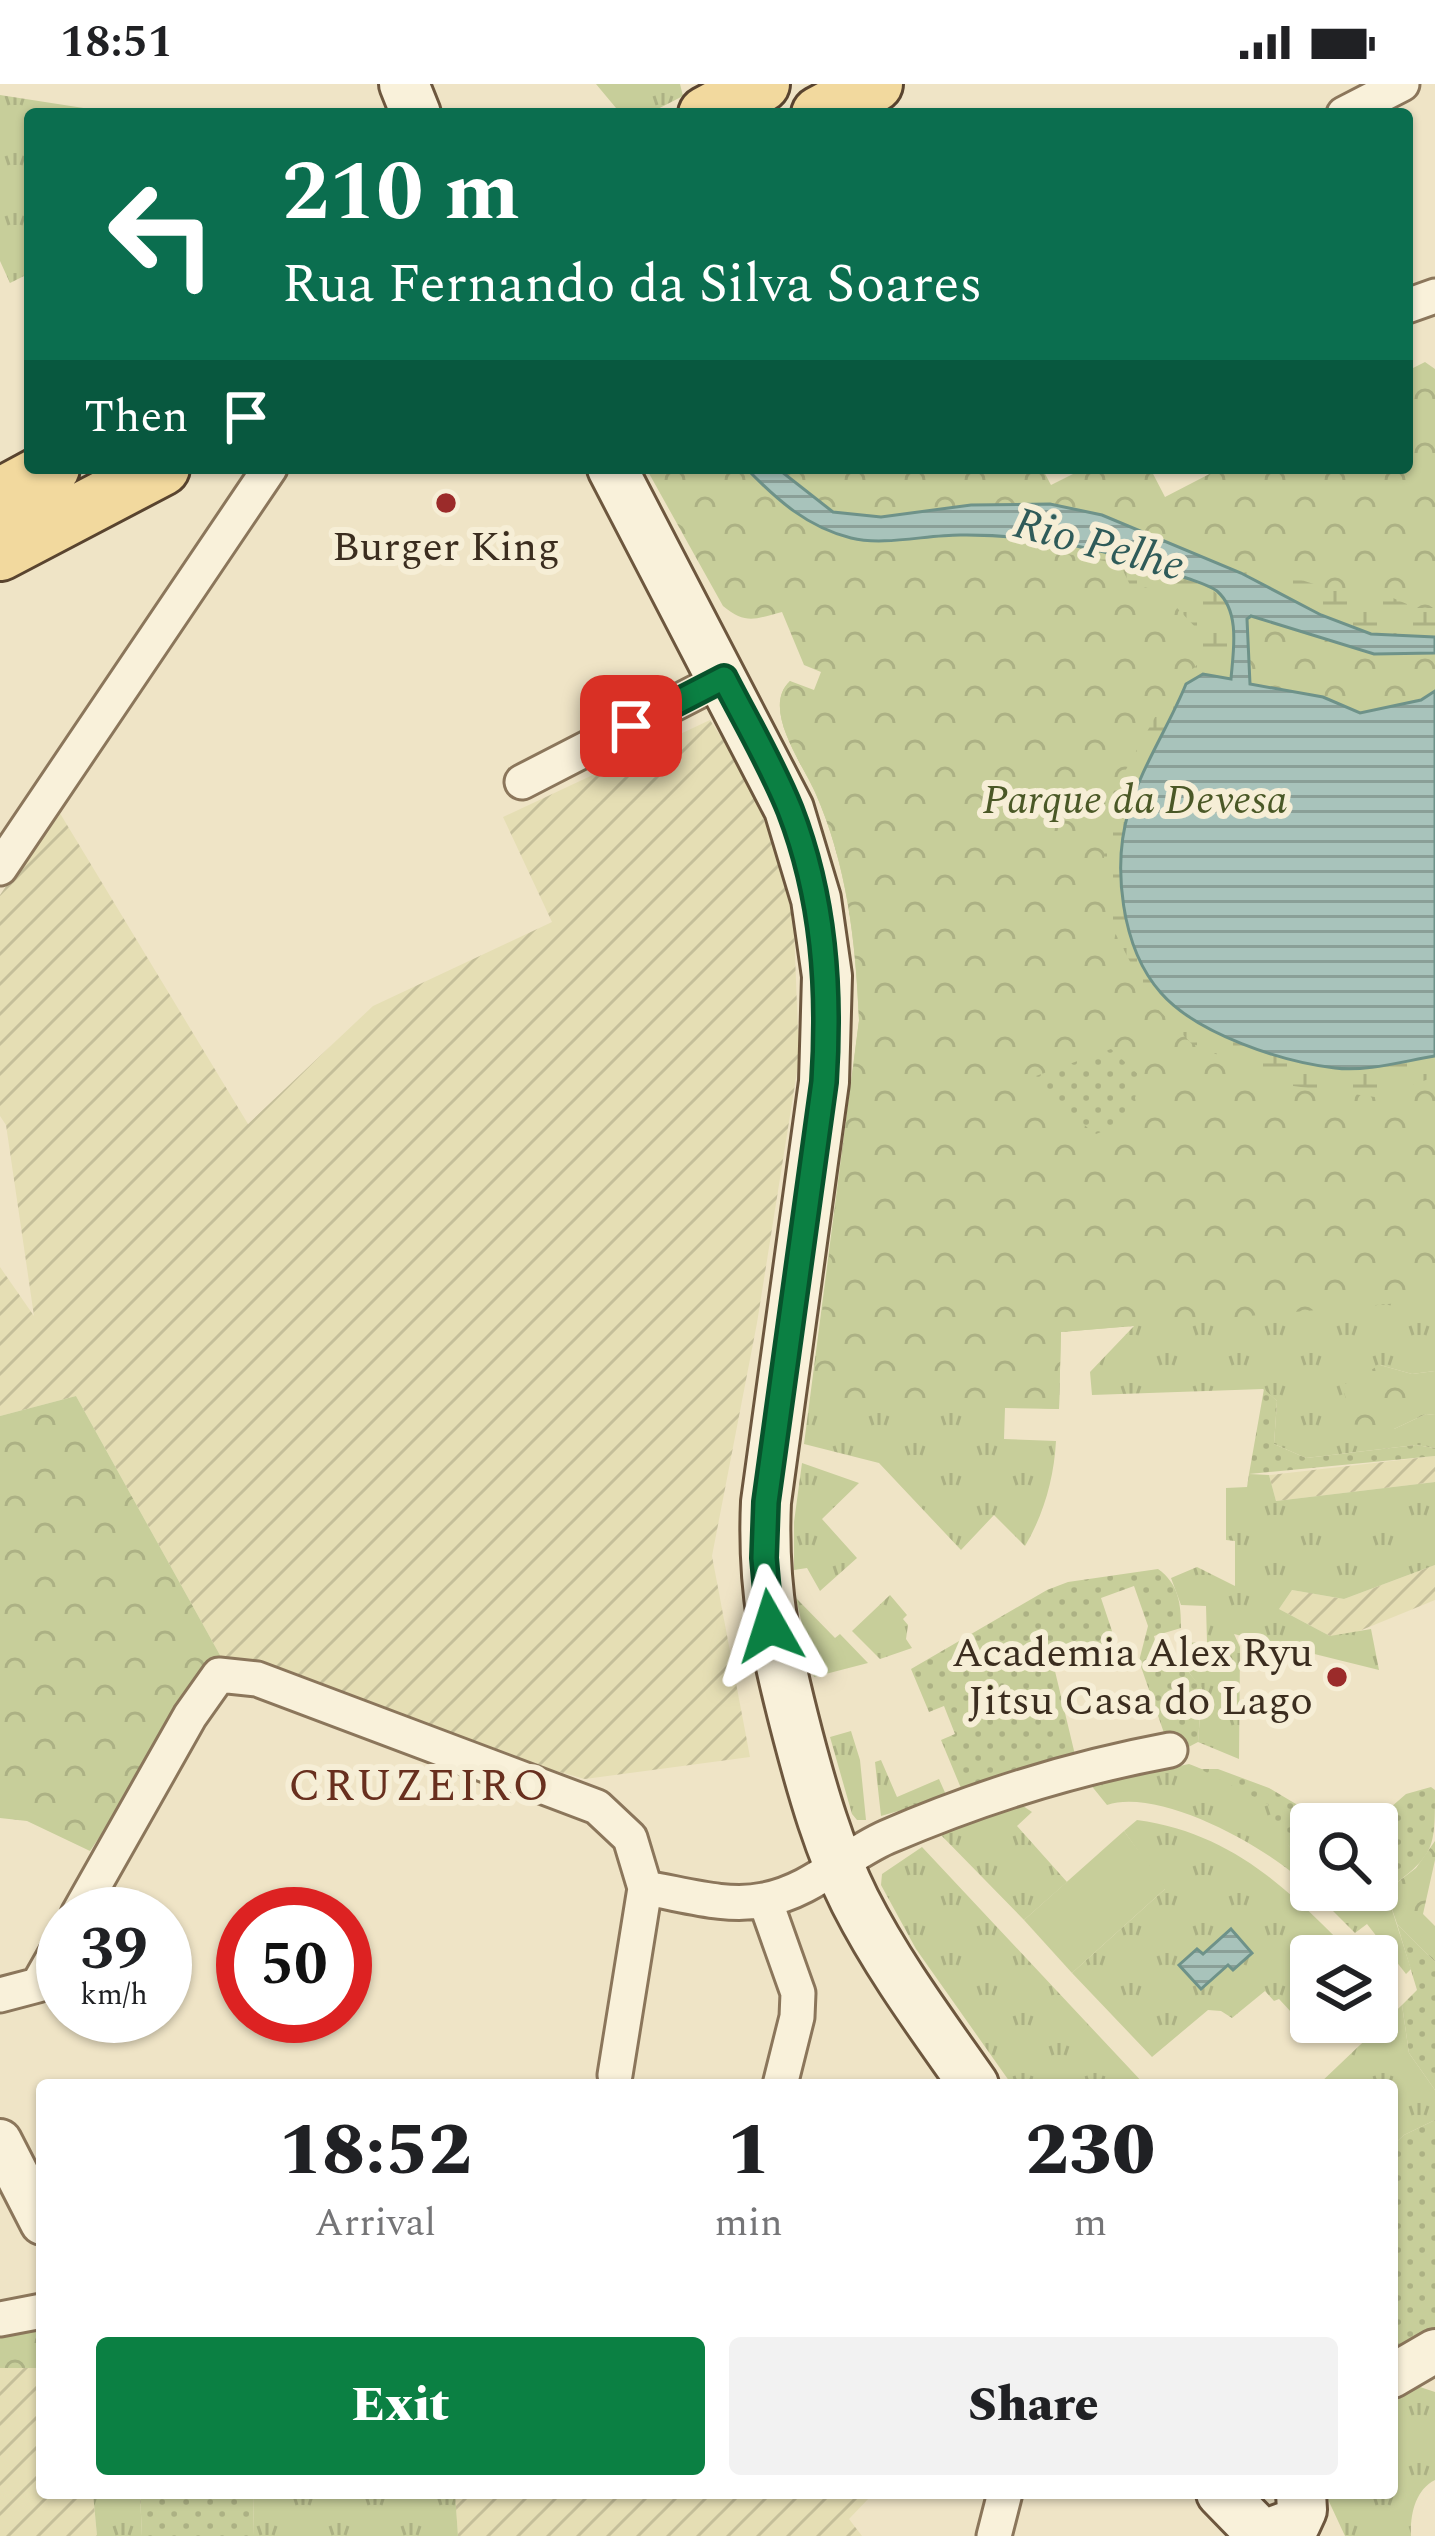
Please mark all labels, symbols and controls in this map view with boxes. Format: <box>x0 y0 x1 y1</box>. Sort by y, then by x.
text: 18:51 <box>60 8 173 77</box>
text: 210 m <box>282 129 520 257</box>
icon: left <box>84 156 240 312</box>
text: Rua Fernando da Silva Soares <box>282 244 983 326</box>
text: Then <box>84 383 189 452</box>
icon: arrive <box>213 384 279 450</box>
water label: Rio Pelhe <box>1006 489 1192 601</box>
marker: Burger King <box>433 490 459 516</box>
place label: Burger King <box>332 516 560 579</box>
pin <box>580 675 682 777</box>
icon: arrive <box>598 693 664 759</box>
park label: Parque da Devesa <box>982 769 1288 832</box>
position arrow <box>707 1563 833 1689</box>
place label: Academia Alex Ryu Jitsu Casa do Lago <box>952 1622 1313 1733</box>
marker: Academia Alex Ryu Jitsu Casa do Lago <box>1324 1664 1350 1690</box>
district label: CRUZEIRO <box>288 1752 552 1821</box>
map controls <box>1290 1803 1398 2043</box>
button: search <box>1290 1803 1398 1911</box>
speed limit sign: 50 <box>216 1887 372 2043</box>
text: 39 <box>80 1904 148 1996</box>
button: layers <box>1290 1935 1398 2043</box>
text: km/h <box>80 1972 148 2018</box>
text: 18:52 <box>279 2097 472 2206</box>
text: 1 <box>727 2097 770 2206</box>
text: 230 <box>1026 2097 1155 2206</box>
text: Arrival <box>315 2194 436 2253</box>
text: min <box>715 2194 783 2253</box>
text: m <box>1074 2194 1107 2253</box>
button: Exit <box>96 2337 705 2475</box>
button: Share <box>729 2337 1338 2475</box>

